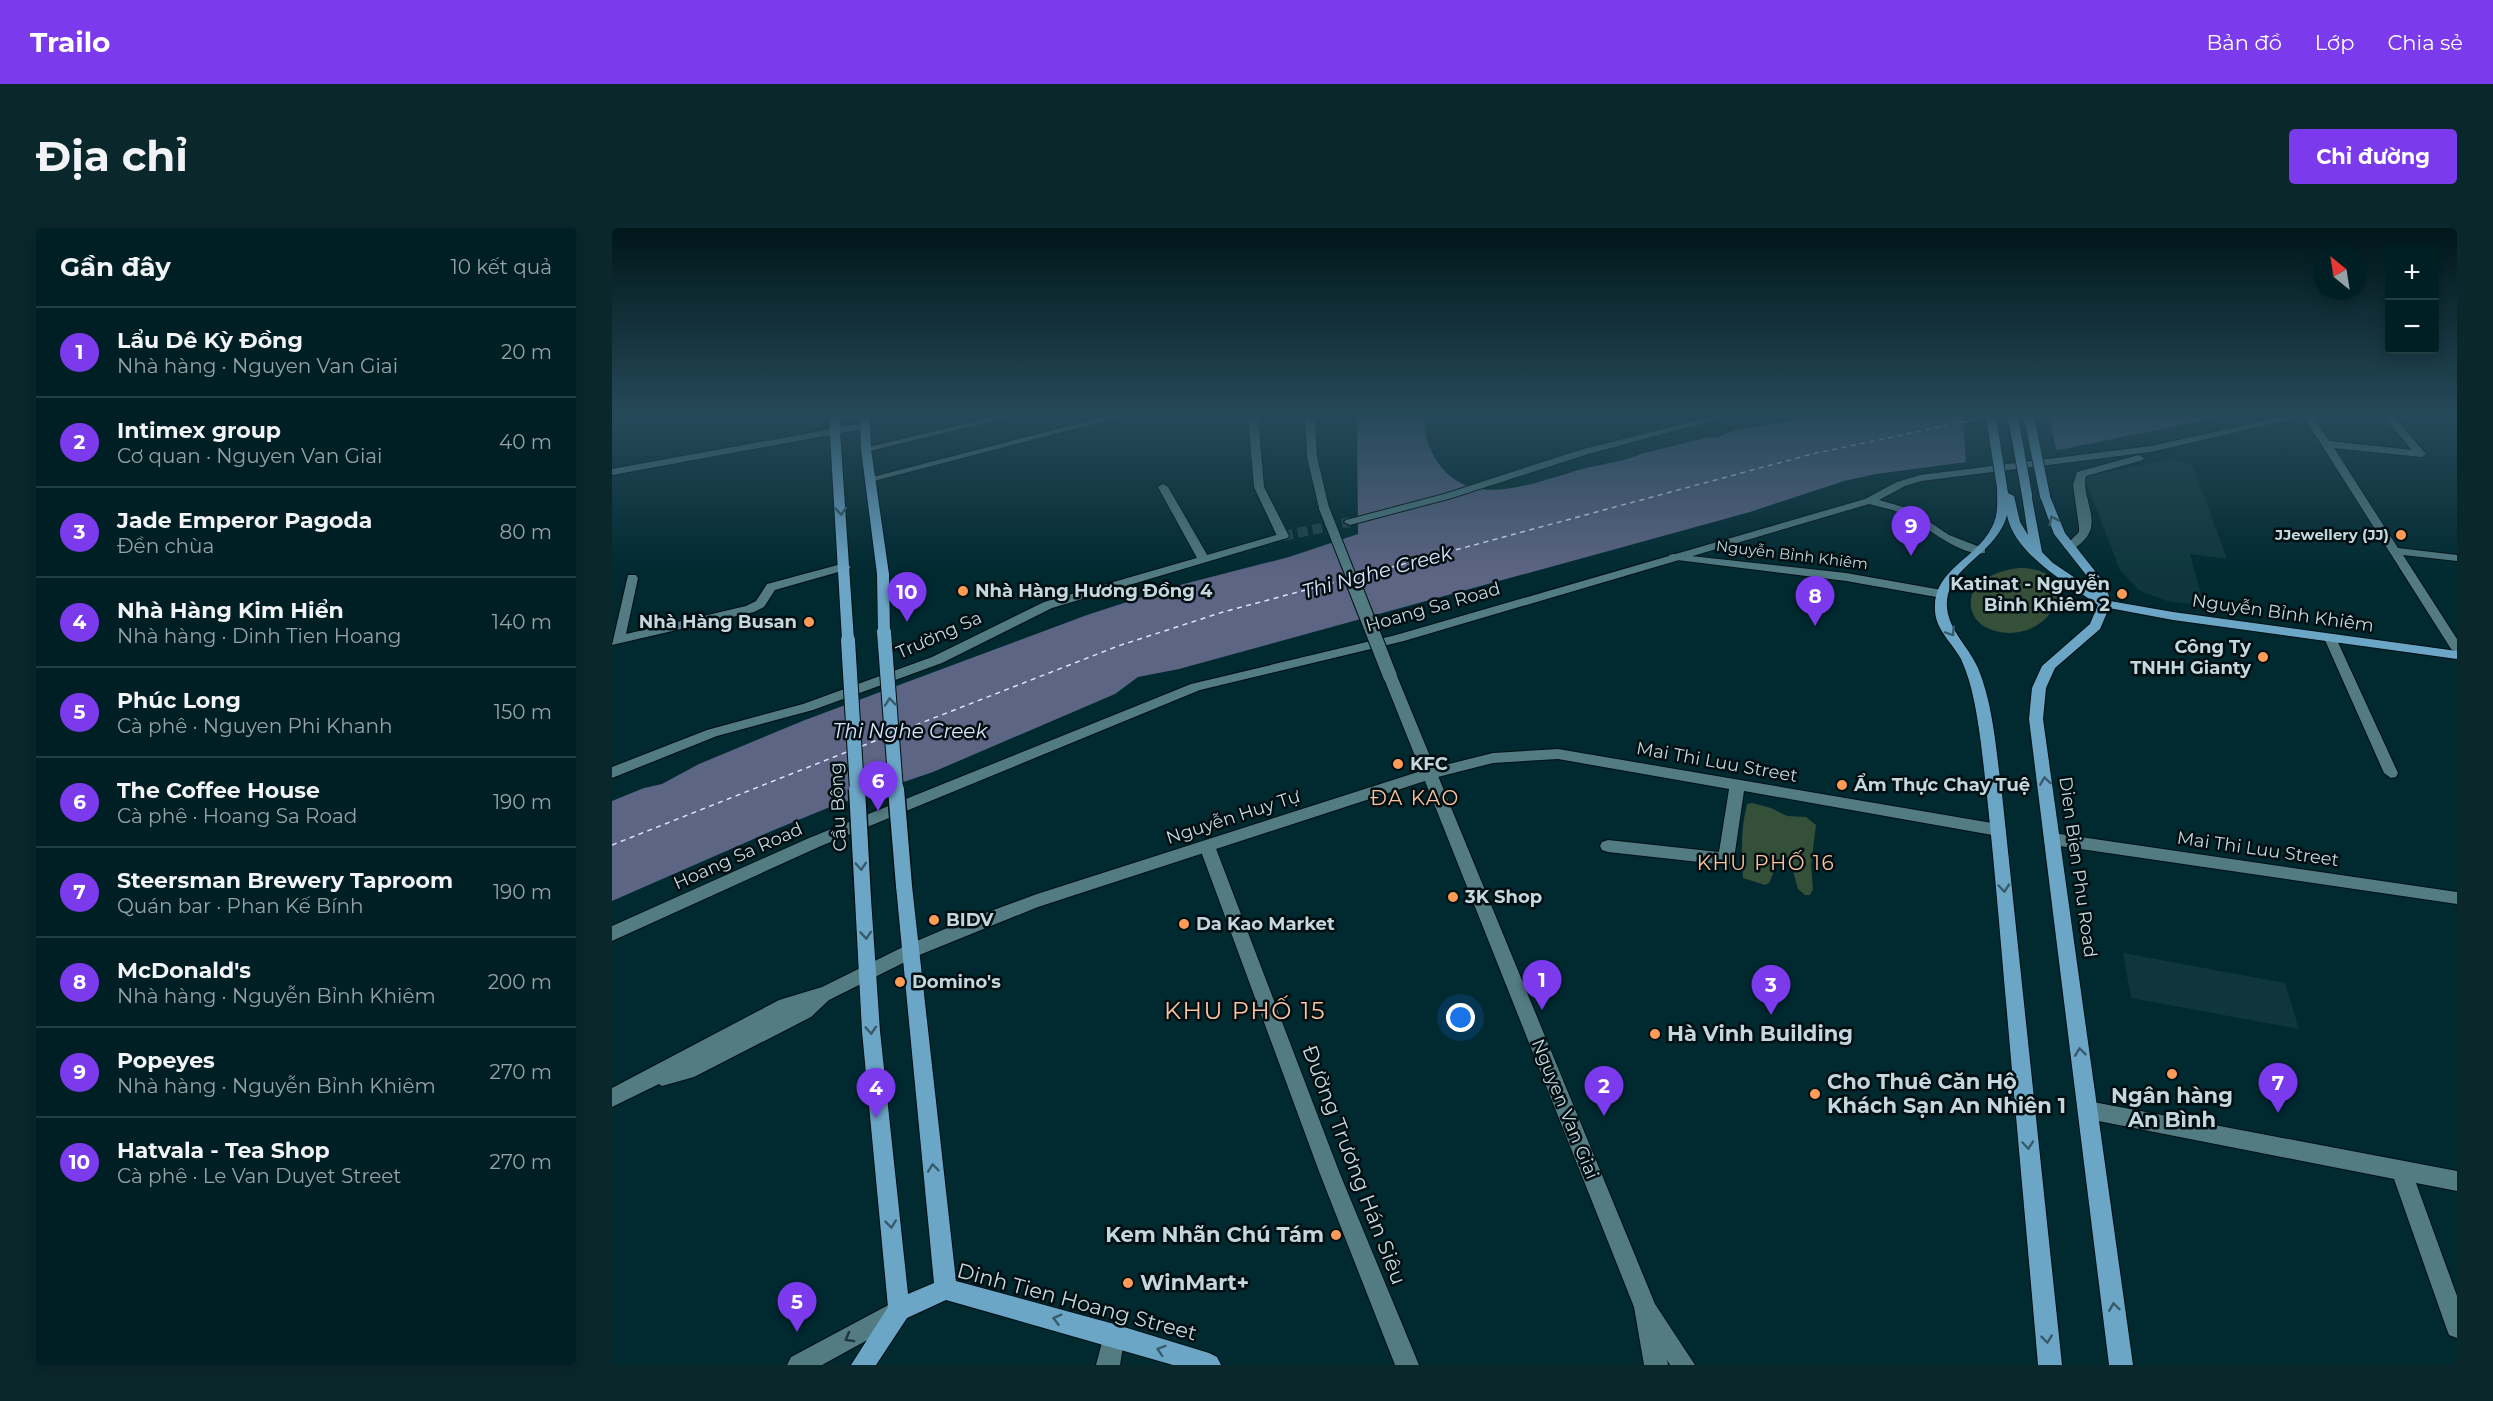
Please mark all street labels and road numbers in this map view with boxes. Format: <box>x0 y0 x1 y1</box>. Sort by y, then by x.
street label: Nguyễn Bỉnh Khiêm <box>1715 536 1869 573</box>
street label: Hoang Sa Road <box>1363 577 1503 637</box>
street label: Nguyễn Bỉnh Khiêm <box>2191 589 2375 637</box>
street label: Trường Sa <box>893 606 985 664</box>
street label: Mai Thi Luu Street <box>1635 737 1799 787</box>
street label: Cầu Bông <box>825 762 851 852</box>
street label: Dien Bien Phu Road <box>2054 775 2102 959</box>
street label: Nguyễn Huy Tự <box>1163 785 1303 849</box>
street label: Hoang Sa Road <box>670 818 806 894</box>
street label: Mai Thi Luu Street <box>2176 827 2340 871</box>
street label: Nguyen Van Giai <box>1527 1036 1603 1182</box>
street label: Đường Trương Hán Siêu <box>1297 1042 1412 1288</box>
street label: Dinh Tien Hoang Street <box>955 1257 1200 1346</box>

